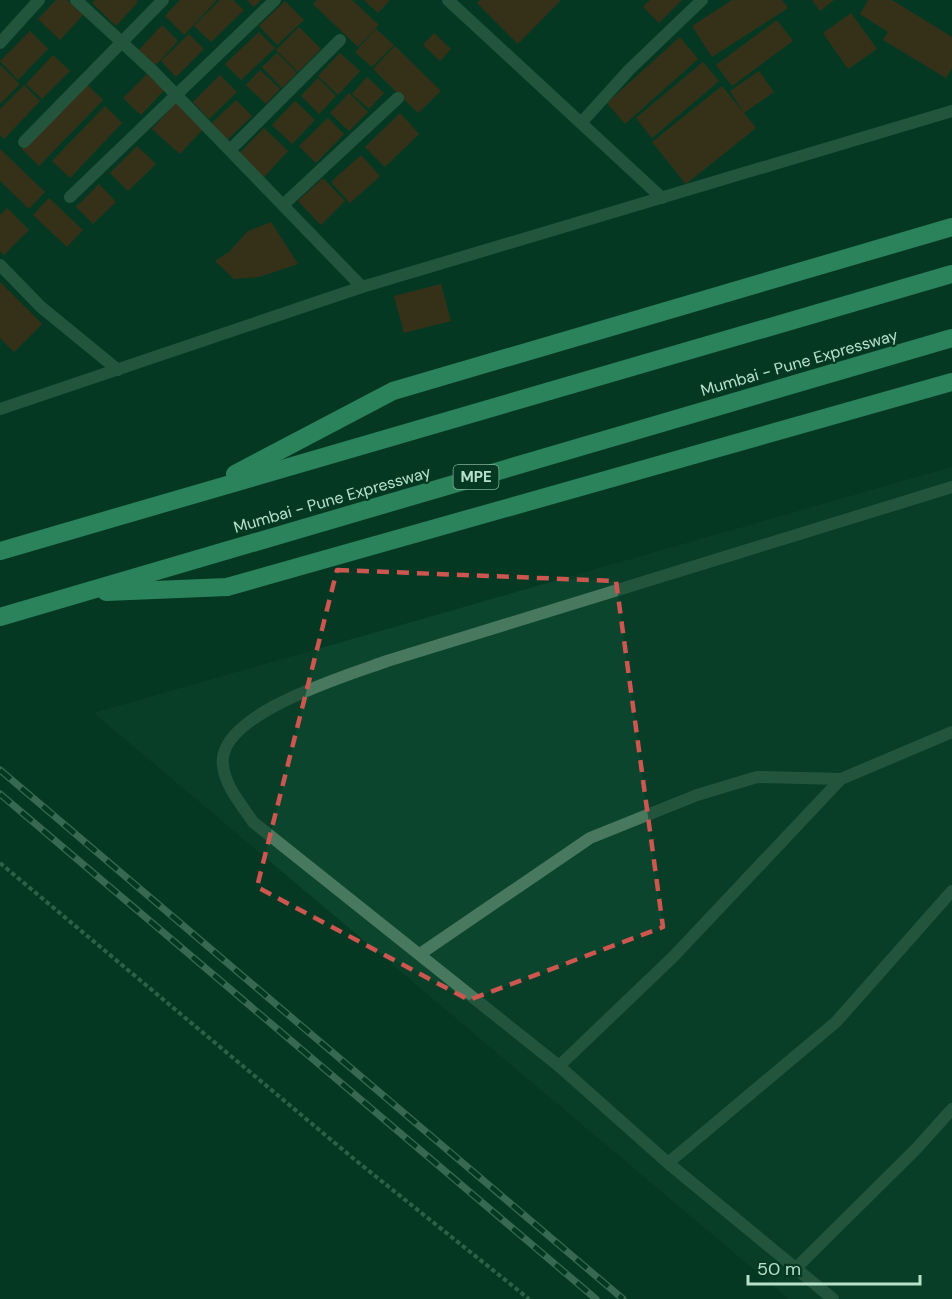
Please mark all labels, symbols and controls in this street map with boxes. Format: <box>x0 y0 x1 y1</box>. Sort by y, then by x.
street label: Mumbai - Pune Expressway <box>698 324 900 401</box>
street label: Mumbai - Pune Expressway <box>231 461 433 538</box>
road number: MPE <box>454 465 498 489</box>
scale bar <box>748 1248 920 1286</box>
text: 50 m <box>757 1257 801 1281</box>

